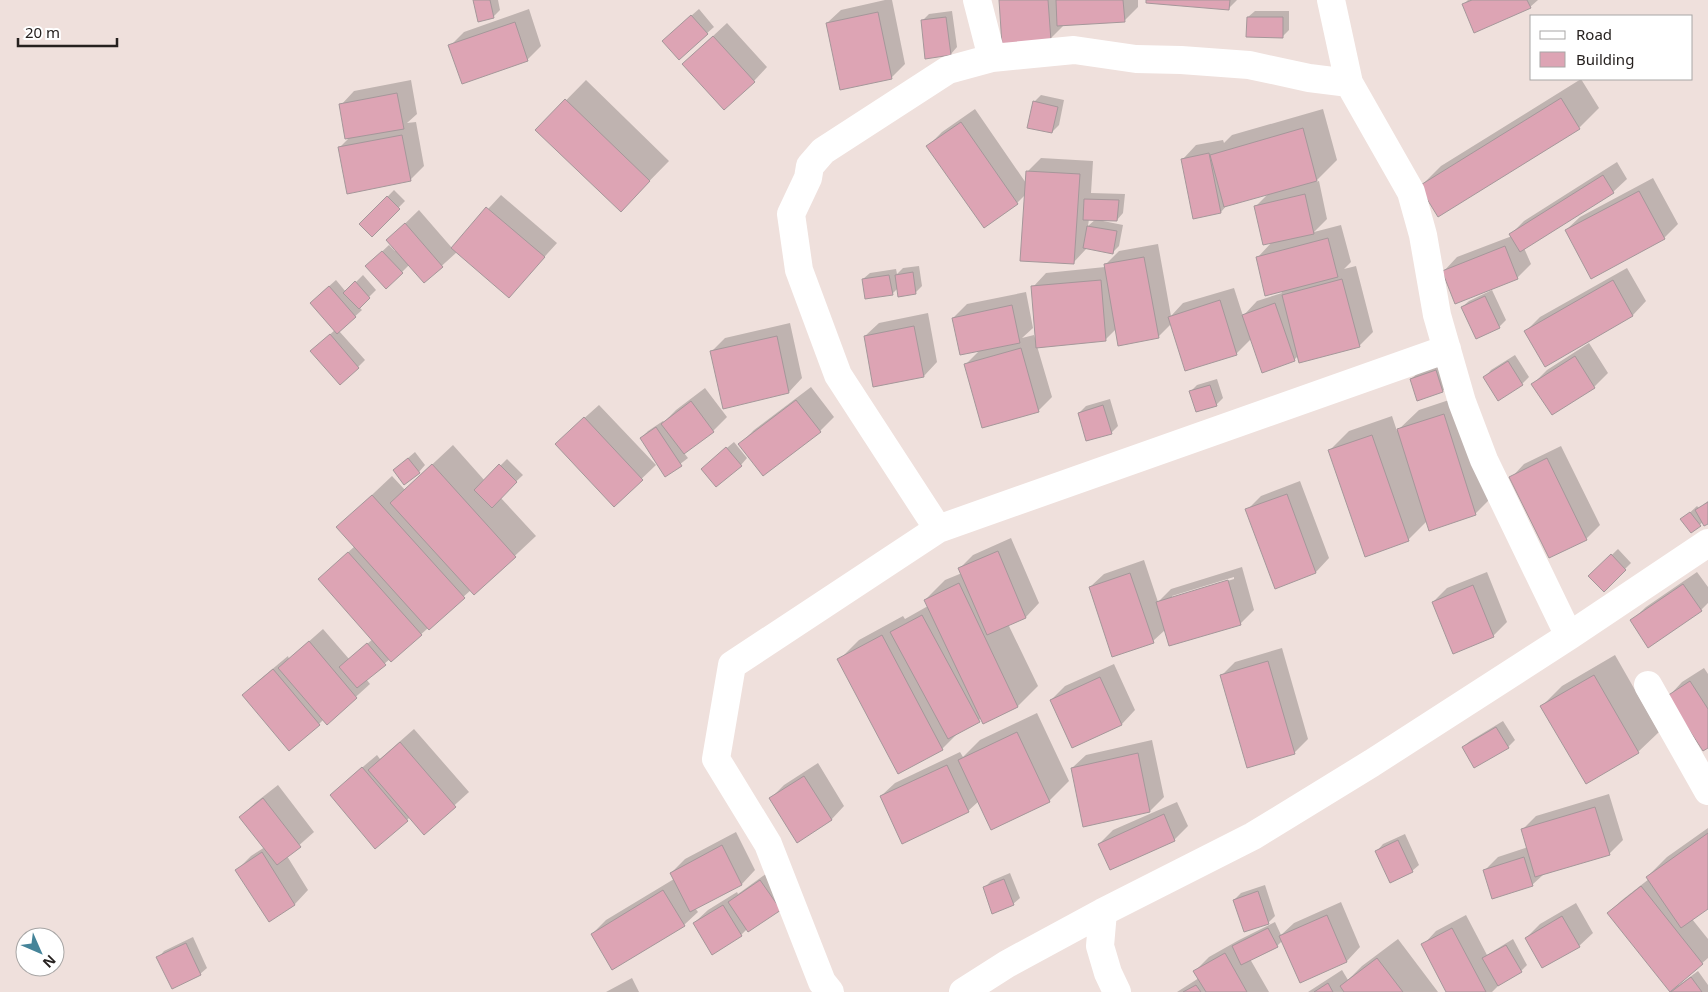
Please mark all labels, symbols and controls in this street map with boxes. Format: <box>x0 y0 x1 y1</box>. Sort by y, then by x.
scale bar <box>18 15 116 47</box>
legend <box>1530 15 1693 80</box>
text: 20 m <box>25 22 60 42</box>
text: Road <box>1576 24 1612 44</box>
text: Building <box>1576 49 1634 69</box>
north arrow <box>15 927 65 977</box>
text: N <box>39 951 60 972</box>

